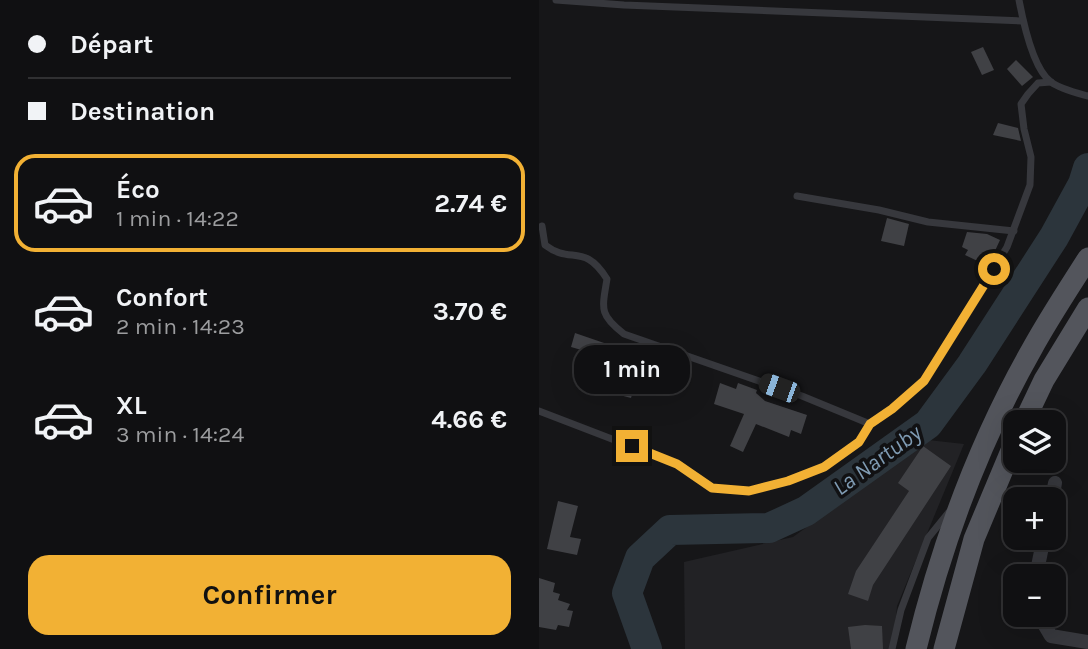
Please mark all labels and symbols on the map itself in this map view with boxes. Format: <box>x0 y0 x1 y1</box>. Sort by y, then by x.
route start <box>978 253 1010 285</box>
callout: 1 min <box>574 344 690 394</box>
car <box>756 371 803 405</box>
water label: La Nartuby <box>828 418 927 501</box>
route end <box>616 430 648 462</box>

